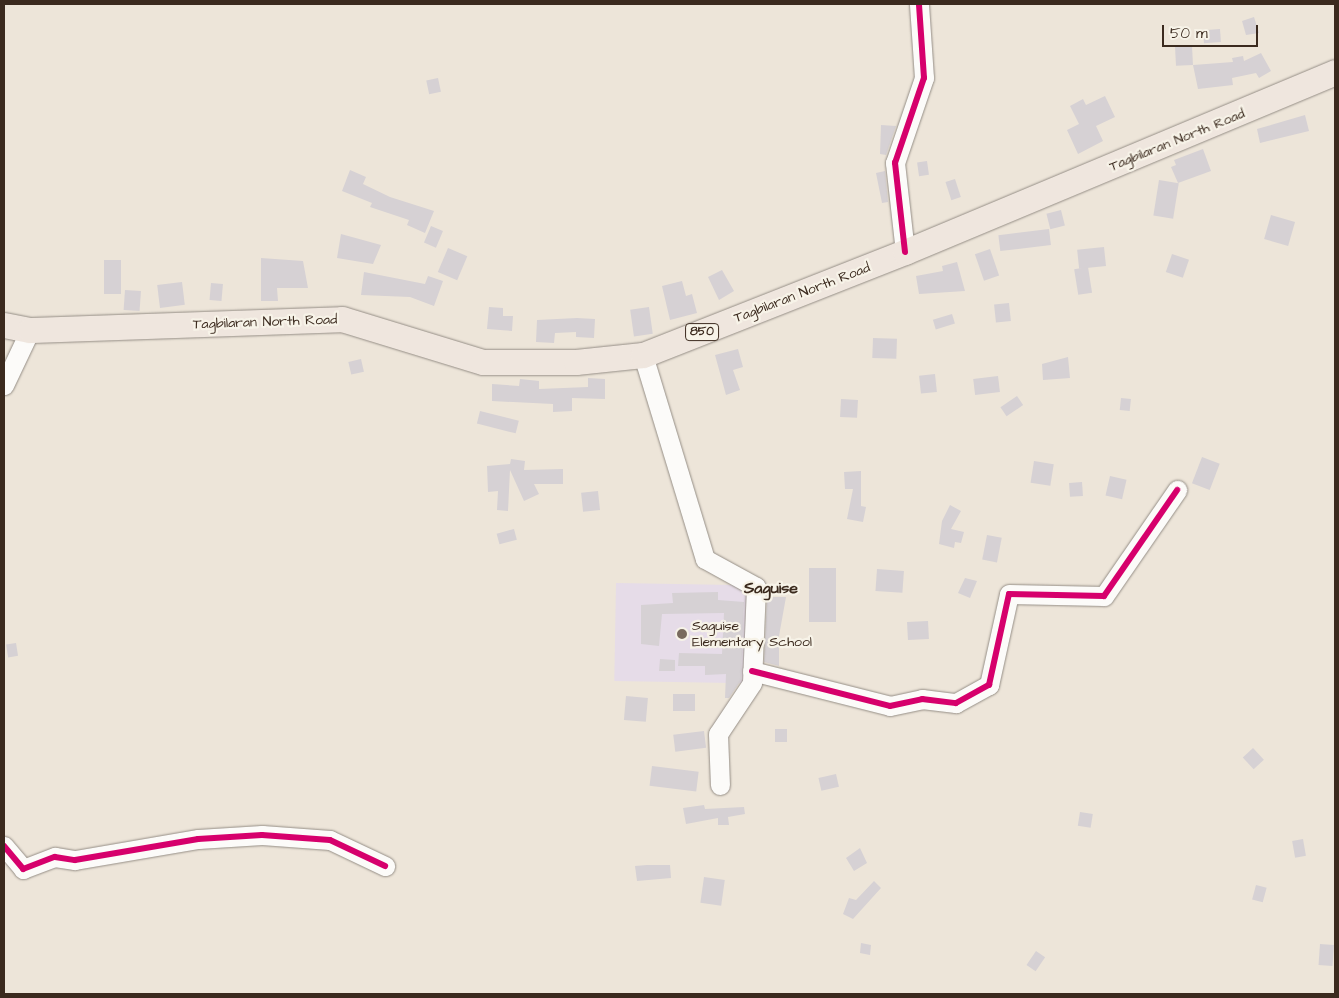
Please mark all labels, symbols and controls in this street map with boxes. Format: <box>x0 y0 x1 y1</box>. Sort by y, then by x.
scale bar <box>1164 15 1260 47</box>
text: 50 m <box>1170 23 1208 44</box>
street label: Tagbilaran North Road <box>1107 105 1247 175</box>
street label: Tagbilaran North Road <box>732 259 872 327</box>
street label: Tagbilaran North Road <box>192 311 338 333</box>
road number: 850 <box>684 322 720 342</box>
district label: Saguise <box>744 578 798 598</box>
place label: Saguise Elementary School <box>692 618 812 650</box>
marker: Saguise Elementary School <box>676 628 688 640</box>

